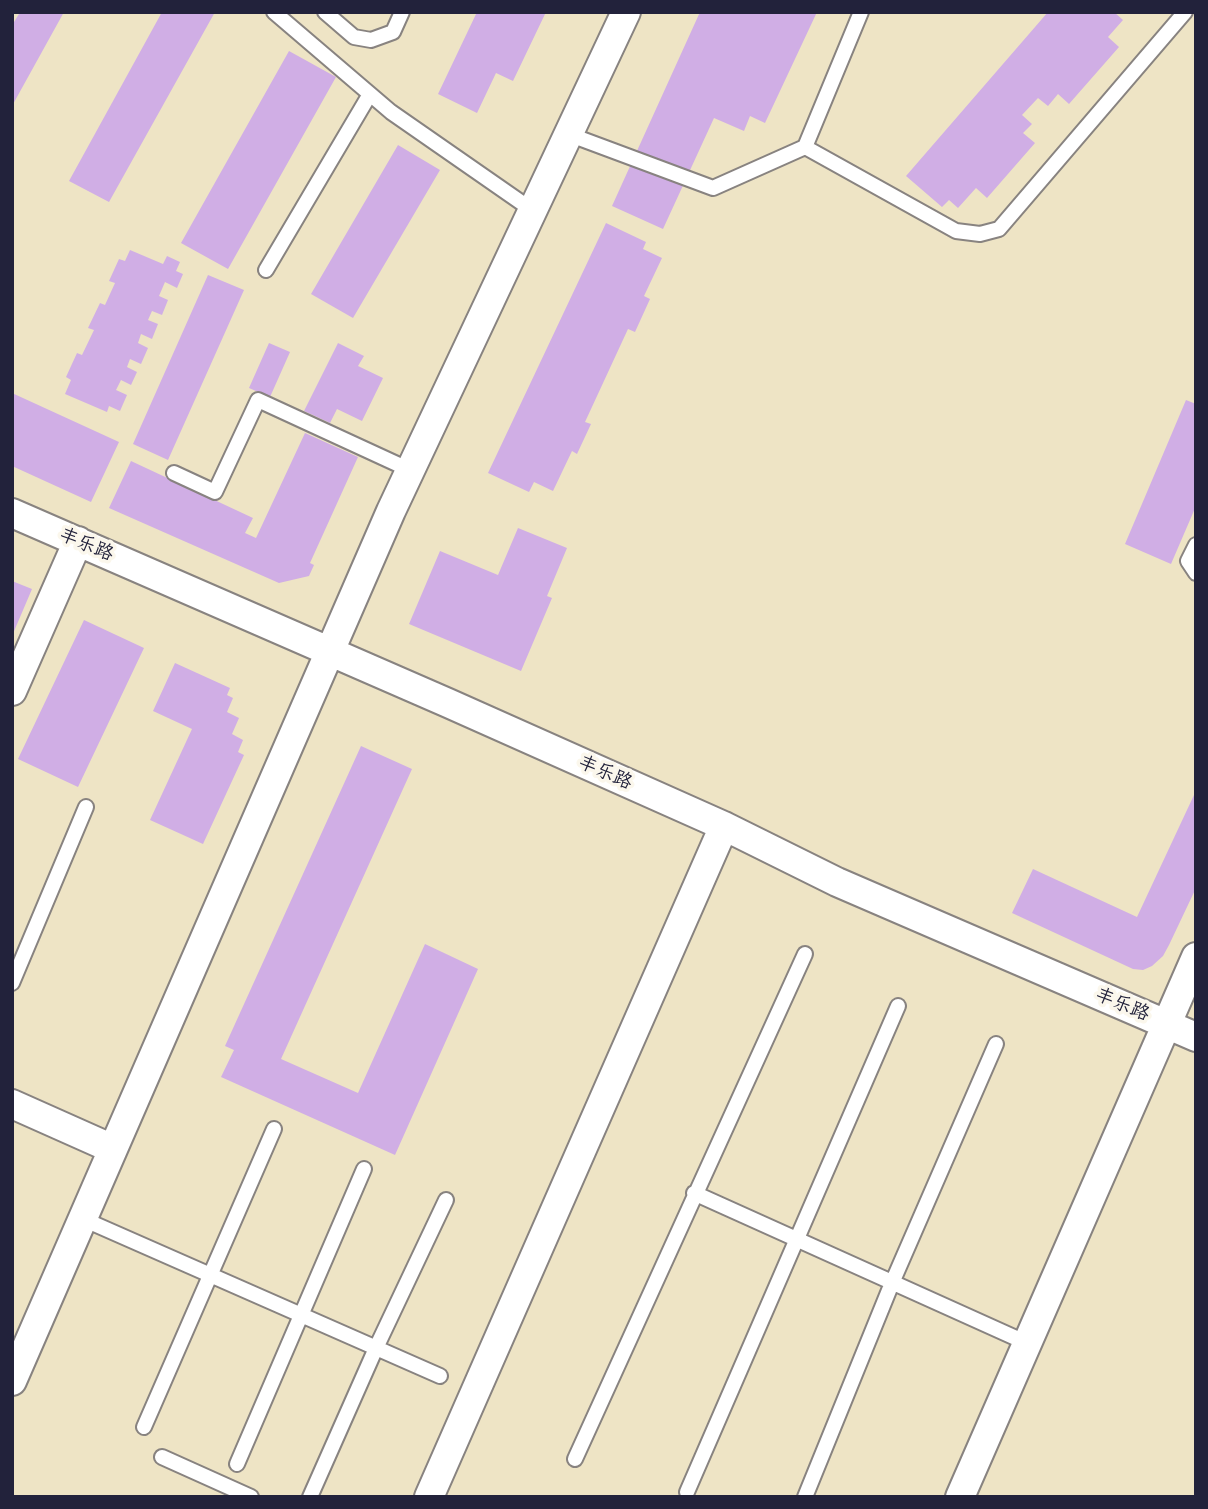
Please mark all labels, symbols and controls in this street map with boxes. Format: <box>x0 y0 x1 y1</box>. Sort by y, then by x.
street label: 丰乐路 <box>55 523 117 567</box>
street label: 丰乐路 <box>574 751 636 795</box>
street label: 丰乐路 <box>1091 983 1153 1027</box>

